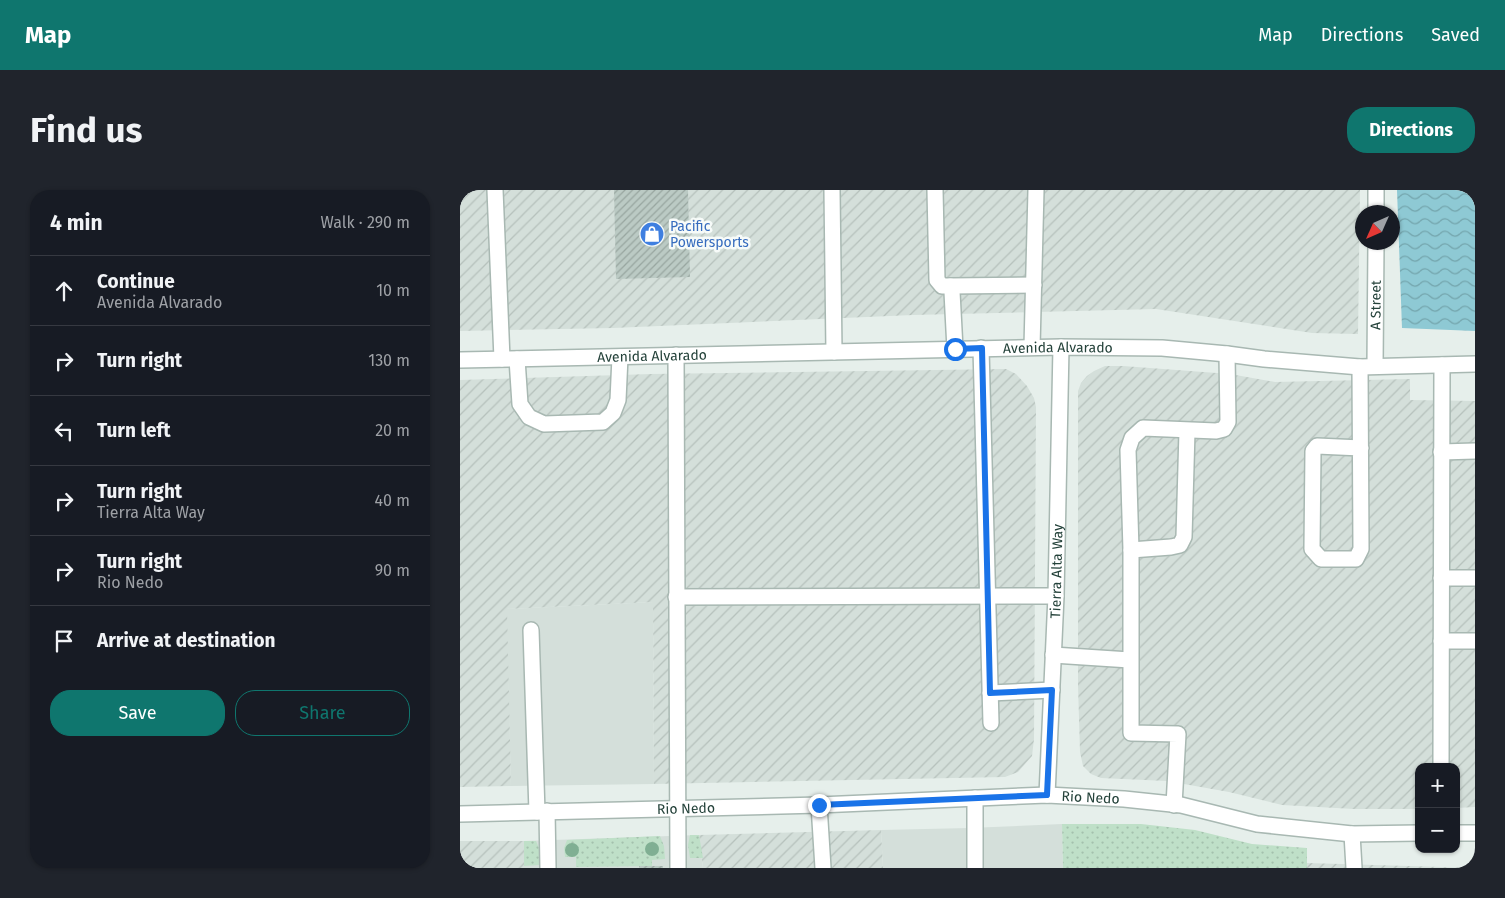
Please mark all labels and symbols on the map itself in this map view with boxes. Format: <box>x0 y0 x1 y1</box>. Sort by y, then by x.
north arrow <box>1355 205 1400 250</box>
place label: Pacific Powersports <box>670 218 749 251</box>
shop icon: Pacific Powersports <box>639 221 665 247</box>
street label: A Street <box>1367 279 1384 330</box>
route start <box>944 338 967 361</box>
street label: Avenida Alvarado <box>1003 338 1113 357</box>
street label: Avenida Alvarado <box>597 346 707 366</box>
street label: Tierra Alta Way <box>1046 524 1066 619</box>
street label: Rio Nedo <box>1061 787 1120 807</box>
route end <box>808 794 831 817</box>
street label: Rio Nedo <box>657 799 715 818</box>

